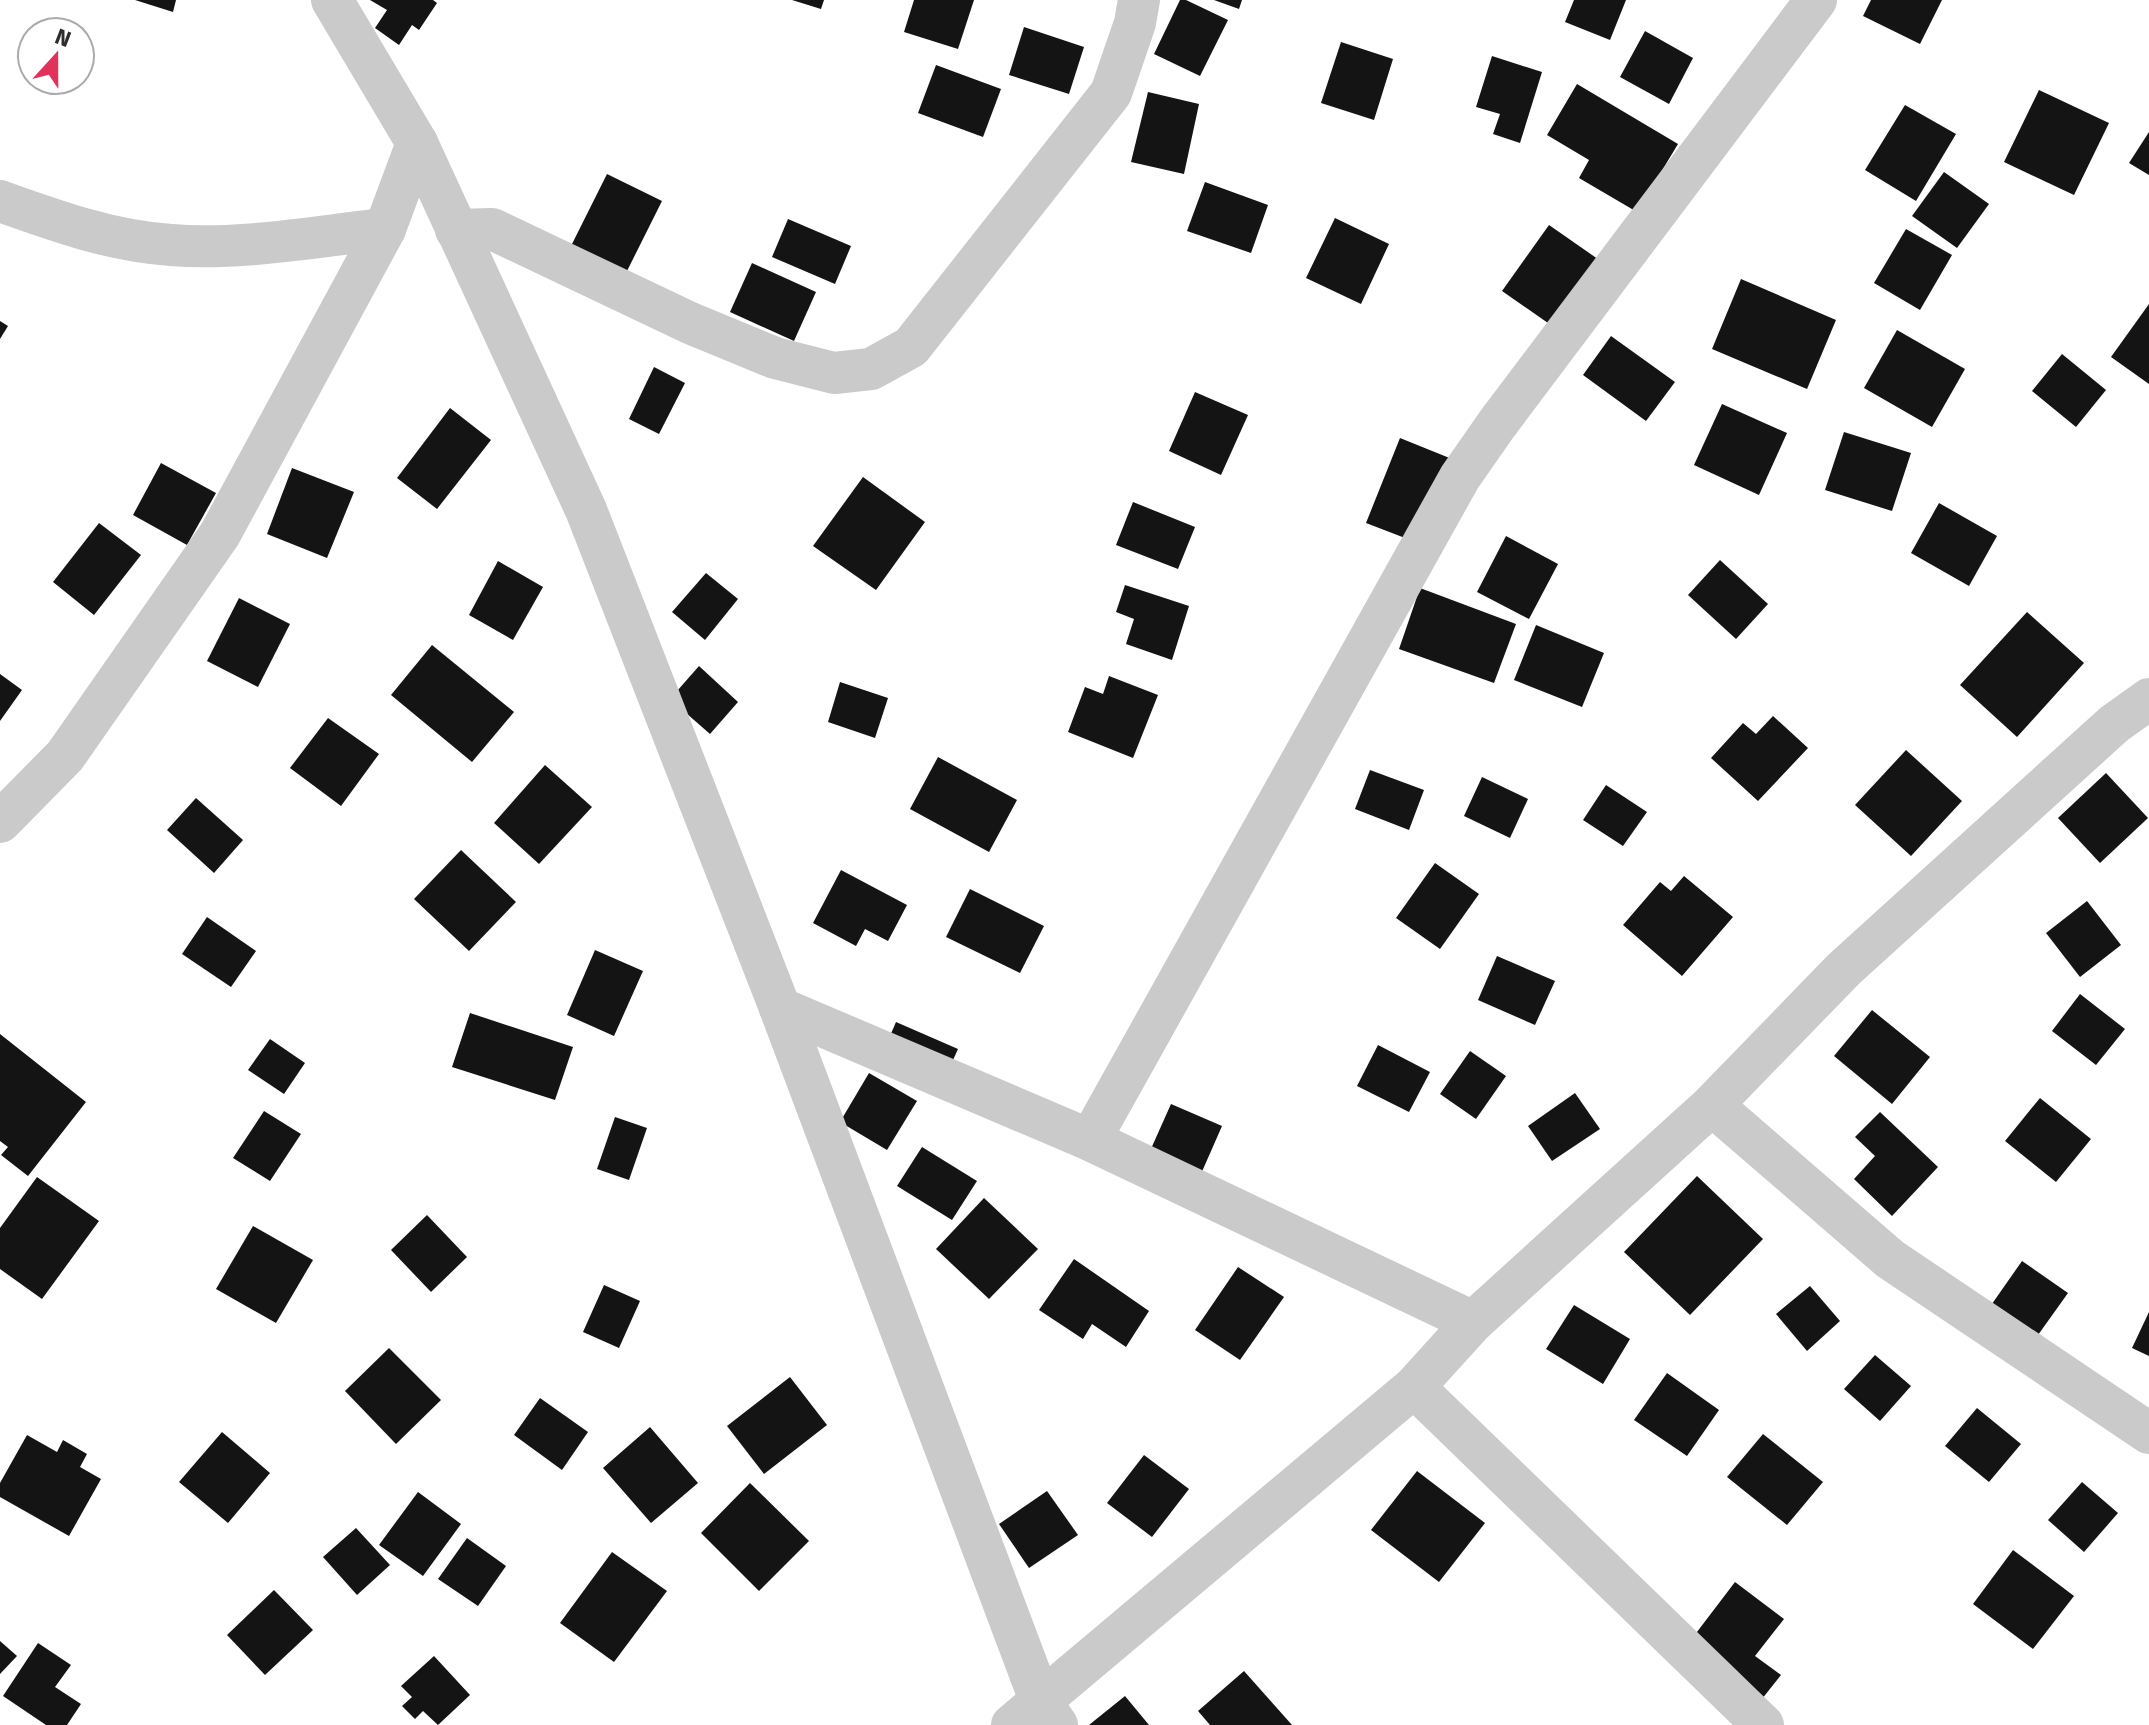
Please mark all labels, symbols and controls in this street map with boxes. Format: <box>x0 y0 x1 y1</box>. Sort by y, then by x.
north arrow <box>16 16 96 96</box>
text: N <box>51 23 75 53</box>

